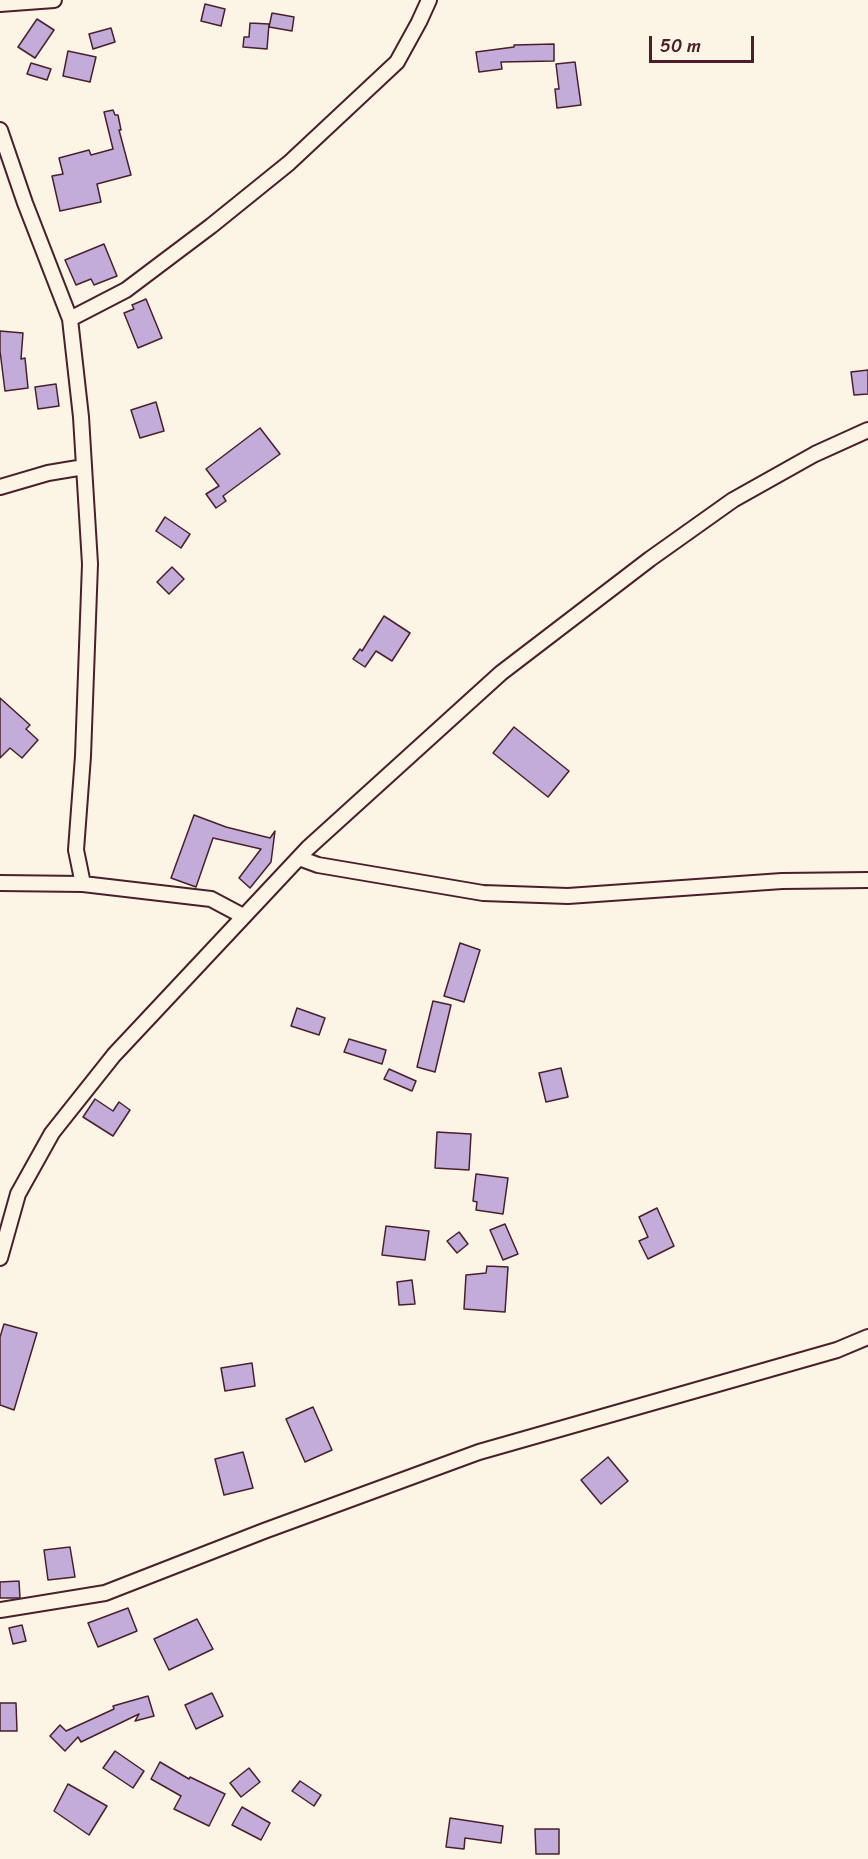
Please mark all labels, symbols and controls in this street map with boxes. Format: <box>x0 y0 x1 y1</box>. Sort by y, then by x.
scale bar <box>652 24 757 62</box>
text: 50 m <box>660 30 701 62</box>

